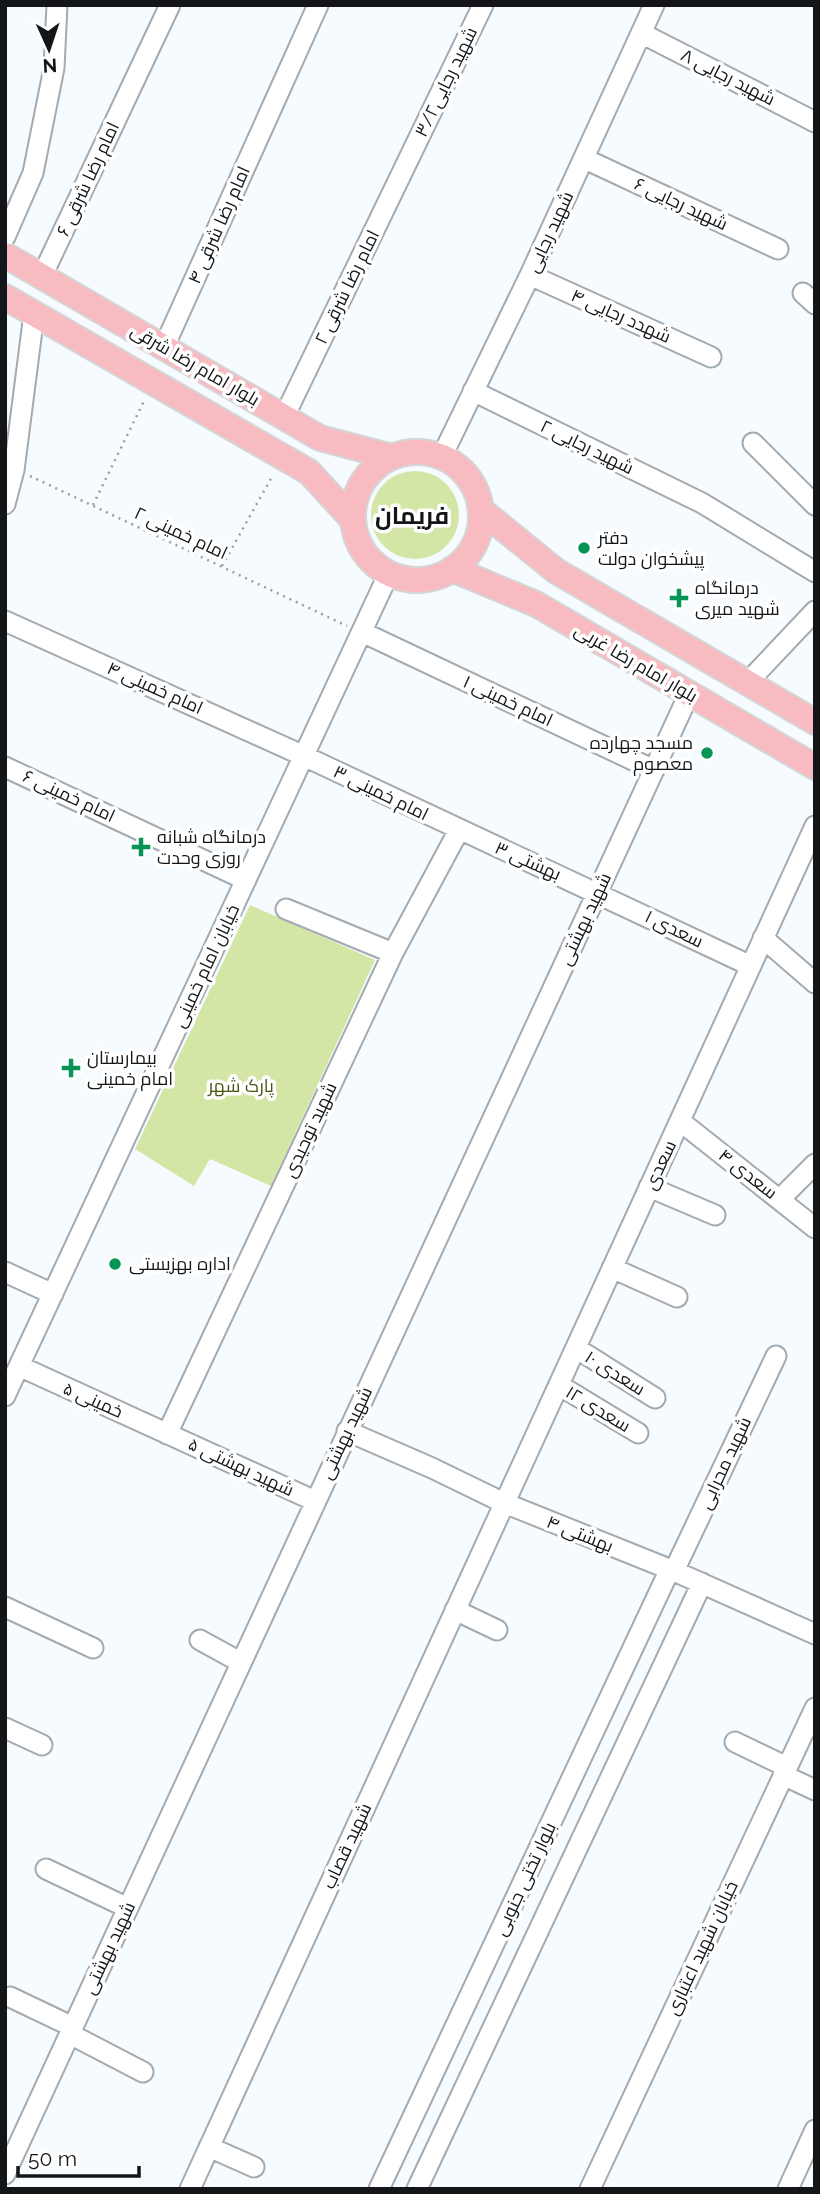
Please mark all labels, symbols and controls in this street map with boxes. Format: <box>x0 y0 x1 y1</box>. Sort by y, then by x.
north arrow <box>14 14 84 84</box>
street label: شهید رجایی۳/۲ <box>410 23 482 141</box>
street label: شهید رجایی ۸ <box>677 44 779 110</box>
text: N <box>42 55 58 77</box>
street label: امام رضا شرقی ۶ <box>52 118 125 240</box>
street label: امام رضا شرقی ۴ <box>183 163 256 288</box>
street label: شهید رجایی ۶ <box>631 173 731 235</box>
street label: شهید رجایی <box>522 188 578 276</box>
street label: امام رضا شرقی ۲ <box>310 226 385 348</box>
street label: شهدد رجایی ۴ <box>568 284 674 348</box>
street label: بلوار امام رضا شرقی <box>126 319 263 412</box>
street label: شهید رجایی ۲ <box>537 415 637 479</box>
district label: فریمان <box>375 501 449 530</box>
street label: امام خمینی ۲ <box>130 502 231 565</box>
place label: دفتر پیشخوان دولت <box>597 527 705 571</box>
marker: دفتر پیشخوان دولت <box>576 540 592 556</box>
place label: درمانگاه شهید میری <box>695 577 780 620</box>
marker: درمانگاه شهید میری <box>669 588 689 608</box>
street label: بلوار امام رضا غربی <box>570 619 702 708</box>
street label: امام خمینی ۴ <box>103 657 206 720</box>
street label: امام خمینی ۱ <box>459 671 556 732</box>
place label: مسجد چهارده معصوم <box>590 732 693 776</box>
marker: مسجد چهارده معصوم <box>699 745 715 761</box>
street label: امام خمینی ۳ <box>329 761 432 826</box>
street label: امام خمینی ۶ <box>19 765 119 828</box>
place label: درمانگاه شبانه روزی وحدت <box>157 826 266 869</box>
marker: درمانگاه شبانه روزی وحدت <box>131 837 151 857</box>
street label: بهشتی ۳ <box>491 837 565 885</box>
street label: شهید بهشتی <box>554 869 616 969</box>
street label: خیابان امام خمینی <box>168 901 245 1032</box>
street label: سعدی ۱ <box>641 905 707 953</box>
place label: بیمارستان امام خمینی <box>87 1047 173 1091</box>
marker: بیمارستان امام خمینی <box>61 1058 81 1078</box>
park label: پارک شهر <box>207 1075 274 1098</box>
street label: شهید توحیدی <box>278 1079 342 1181</box>
street label: سعدی <box>639 1137 681 1193</box>
street label: سعدی ۴ <box>714 1144 782 1204</box>
place label: اداره بهزیستی <box>129 1253 231 1275</box>
marker: اداره بهزیستی <box>107 1256 123 1272</box>
street label: سعدی ۱۰ <box>581 1346 649 1400</box>
street label: خمینی ۵ <box>60 1377 126 1423</box>
street label: سعدی ۱۲ <box>562 1381 634 1437</box>
street label: شهید بهشتی <box>315 1383 377 1483</box>
street label: شهید محرابی <box>694 1413 756 1513</box>
street label: شهید بهشتی ۵ <box>185 1433 297 1501</box>
street label: بهشتی ۴ <box>543 1511 617 1557</box>
street label: شهید قصاب <box>318 1800 376 1892</box>
street label: بلوار تختی جنوبی <box>489 1819 561 1939</box>
street label: خیابان شهید اعتباری <box>661 1877 743 2019</box>
street label: شهید بهشتی <box>78 1898 140 1998</box>
scale bar <box>18 2134 138 2178</box>
text: 50 m <box>28 2146 77 2171</box>

